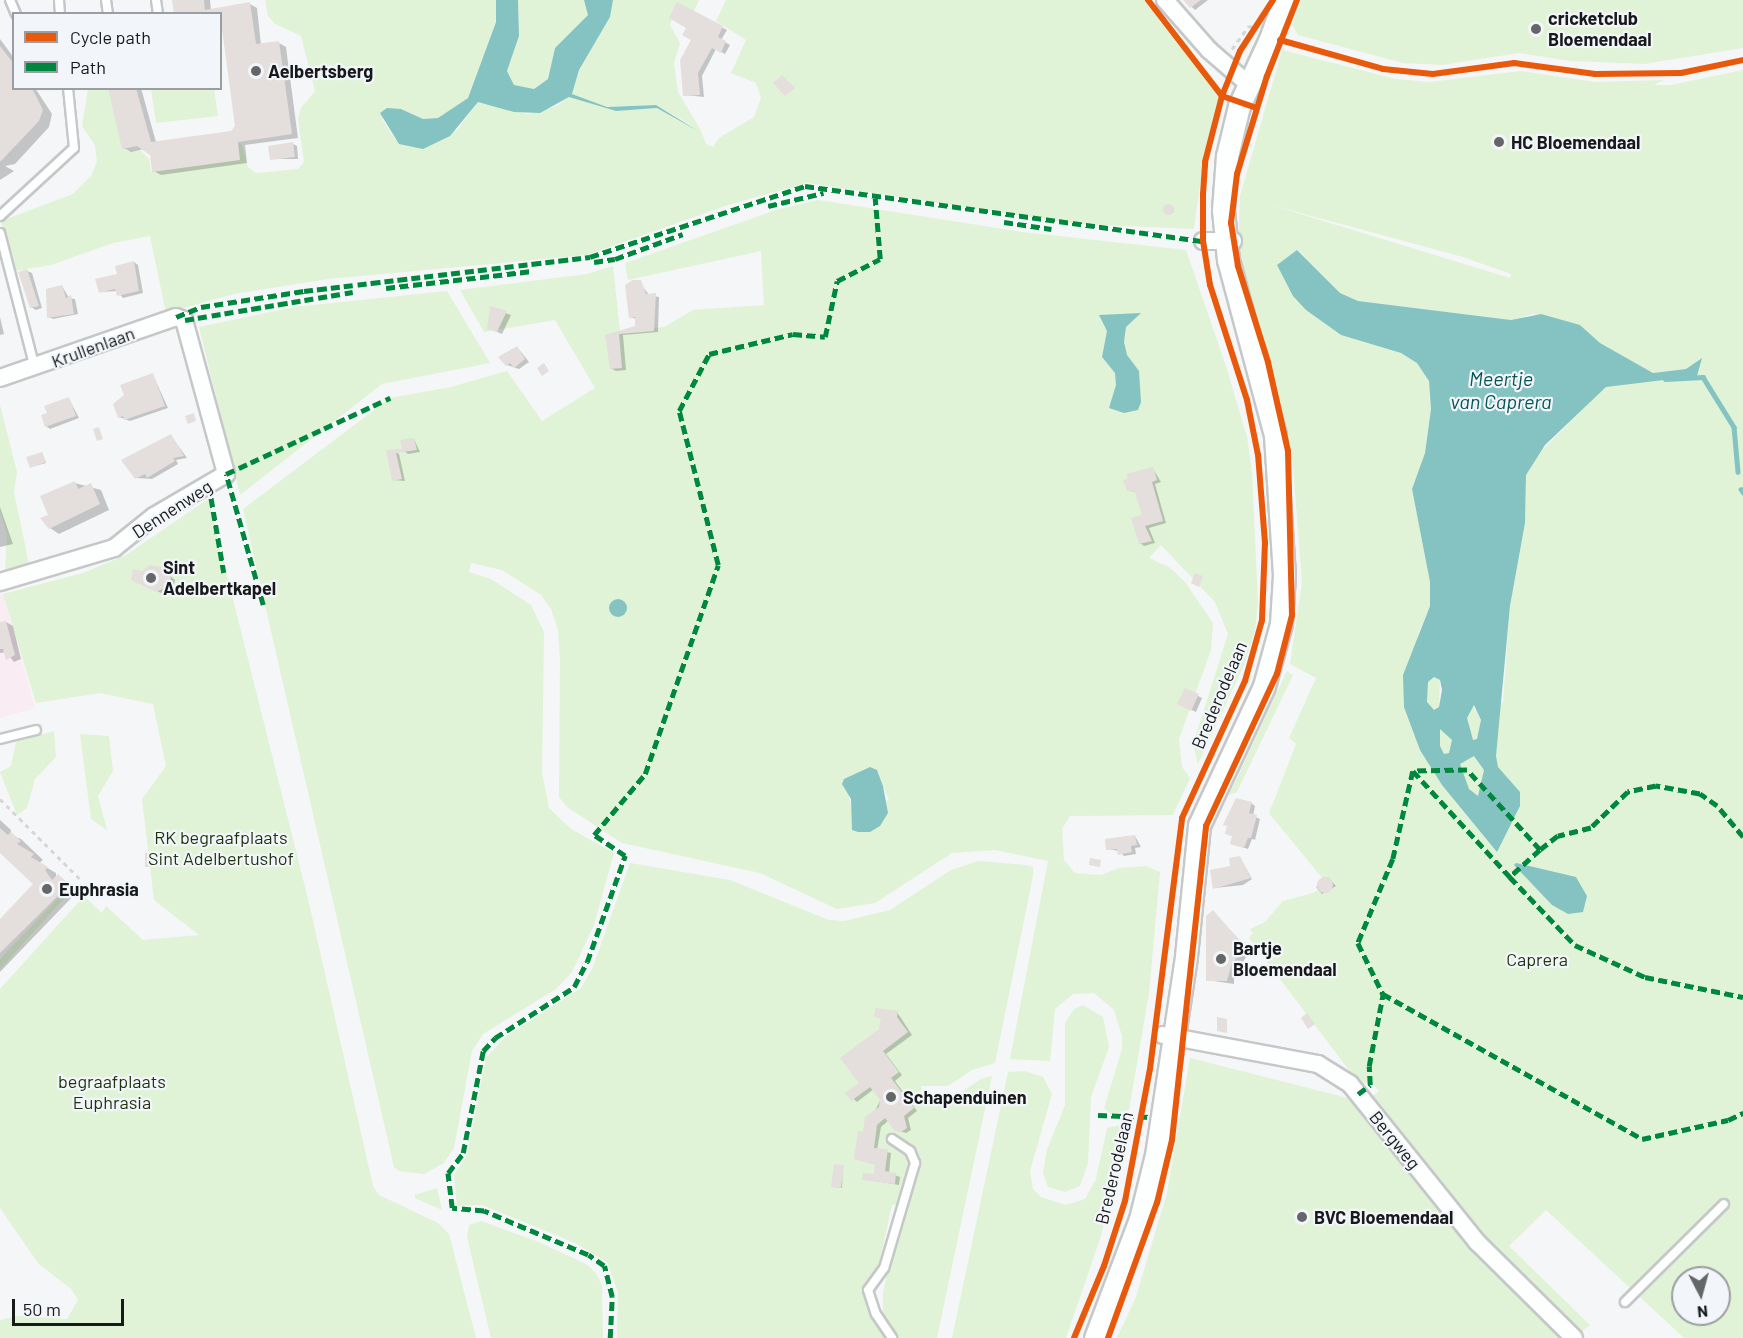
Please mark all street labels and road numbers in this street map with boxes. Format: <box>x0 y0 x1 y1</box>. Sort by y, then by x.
street label: Krullenlaan <box>48 322 138 372</box>
street label: Dennenweg <box>128 475 216 543</box>
street label: Brederodelaan <box>1187 638 1251 752</box>
street label: Bergweg <box>1365 1106 1425 1174</box>
street label: Brederodelaan <box>1091 1110 1137 1226</box>

